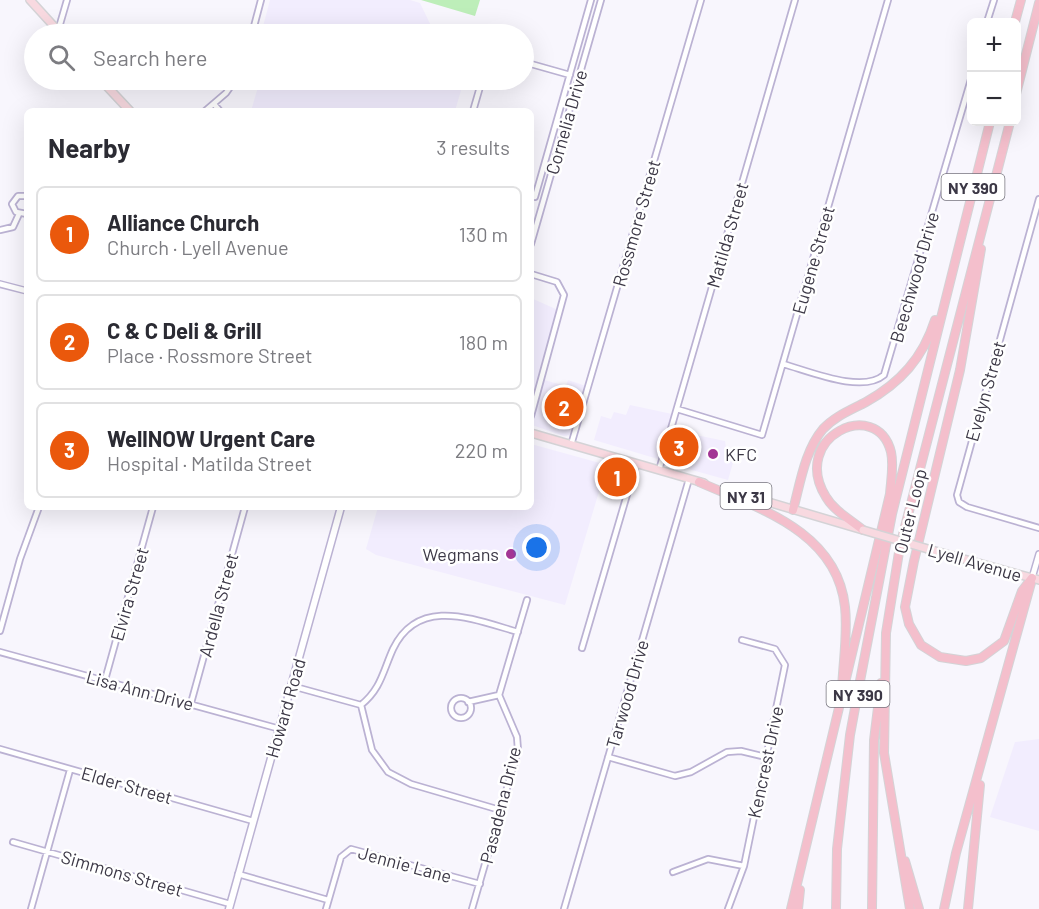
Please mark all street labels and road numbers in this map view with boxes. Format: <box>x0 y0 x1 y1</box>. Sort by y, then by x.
street label: Cornelia Drive <box>541 67 591 177</box>
street label: Rossmore Street <box>607 157 665 289</box>
road number: NY 390 <box>942 174 1004 200</box>
street label: Matilda Street <box>701 180 753 290</box>
street label: Eugene Street <box>787 203 839 317</box>
street label: Beechwood Drive <box>885 209 943 345</box>
street label: Evelyn Street <box>960 338 1010 444</box>
street label: Outer Loop <box>889 466 931 556</box>
road number: NY 31 <box>720 483 771 509</box>
street label: Lyell Avenue <box>925 538 1025 586</box>
street label: Elvira Street <box>105 545 153 643</box>
street label: Ardella Street <box>194 550 242 660</box>
street label: Tarwood Drive <box>601 637 653 751</box>
street label: Howard Road <box>260 656 310 760</box>
street label: Lisa Ann Drive <box>84 665 196 715</box>
road number: NY 390 <box>826 681 890 707</box>
street label: Kencrest Drive <box>742 704 788 820</box>
street label: Pasadena Drive <box>475 744 525 866</box>
street label: Elder Street <box>79 762 175 808</box>
street label: Jennie Lane <box>356 841 454 887</box>
street label: Simmons Street <box>59 845 185 901</box>

